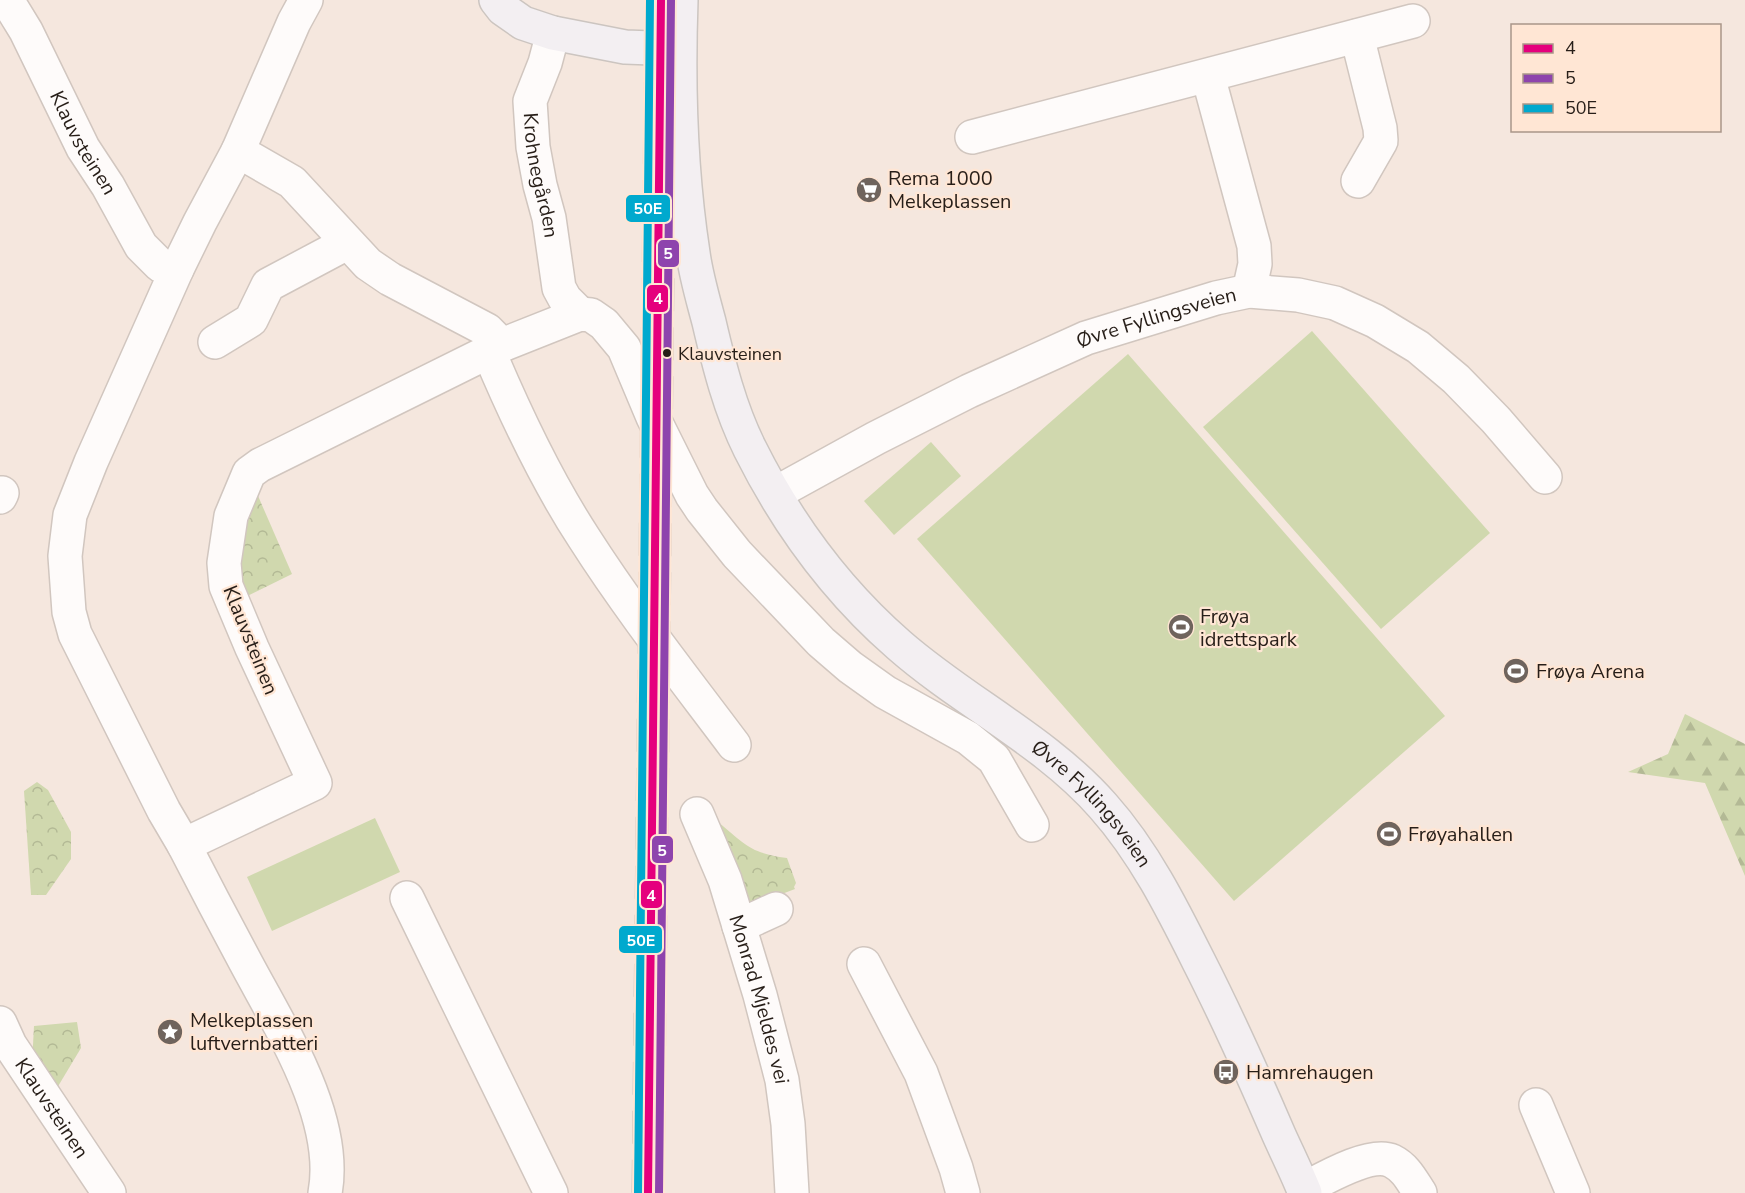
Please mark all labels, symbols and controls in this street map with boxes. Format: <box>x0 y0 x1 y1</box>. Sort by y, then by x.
legend <box>1511 24 1721 132</box>
text: 4 <box>1565 36 1576 60</box>
text: 5 <box>1565 66 1576 90</box>
street label: Klauvsteinen <box>43 86 123 200</box>
text: 50E <box>1565 96 1597 120</box>
street label: Krohnegården <box>517 112 565 240</box>
place label: Rema 1000 Melkeplassen <box>888 165 1011 215</box>
supermarket icon: Rema 1000 Melkeplassen <box>854 175 884 205</box>
line badge: 50E <box>625 194 671 223</box>
text: 50E <box>634 198 662 220</box>
line badge: 5 <box>657 239 680 268</box>
text: 5 <box>663 243 673 265</box>
street label: Øvre Fyllingsveien <box>1072 281 1239 355</box>
line badge: 4 <box>646 284 669 313</box>
text: 4 <box>653 288 663 310</box>
place label: Klauvsteinen <box>678 342 782 366</box>
marker: Klauvsteinen <box>661 347 673 359</box>
street label: Klauvsteinen <box>216 582 285 699</box>
place label: Frøya idrettspark <box>1200 603 1298 653</box>
sports icon: Frøya idrettspark <box>1166 612 1196 642</box>
sports icon: Frøya Arena <box>1501 656 1531 686</box>
place label: Frøya Arena <box>1536 658 1645 685</box>
street label: Øvre Fyllingsveien <box>1026 734 1158 873</box>
sports icon: Frøyahallen <box>1374 819 1404 849</box>
place label: Frøyahallen <box>1408 821 1513 848</box>
line badge: 5 <box>651 835 674 864</box>
text: 5 <box>657 840 667 862</box>
line badge: 4 <box>640 880 663 909</box>
text: 4 <box>646 885 656 907</box>
street label: Monrad Mjeldes vei <box>722 911 795 1086</box>
line badge: 50E <box>618 925 663 954</box>
text: 50E <box>627 930 655 952</box>
place label: Melkeplassen luftvernbatteri <box>190 1007 318 1057</box>
place icon: Melkeplassen luftvernbatteri <box>155 1017 185 1047</box>
street label: Klauvsteinen <box>8 1053 95 1164</box>
bus stop icon: Hamrehaugen <box>1211 1057 1241 1087</box>
place label: Hamrehaugen <box>1246 1059 1374 1086</box>

